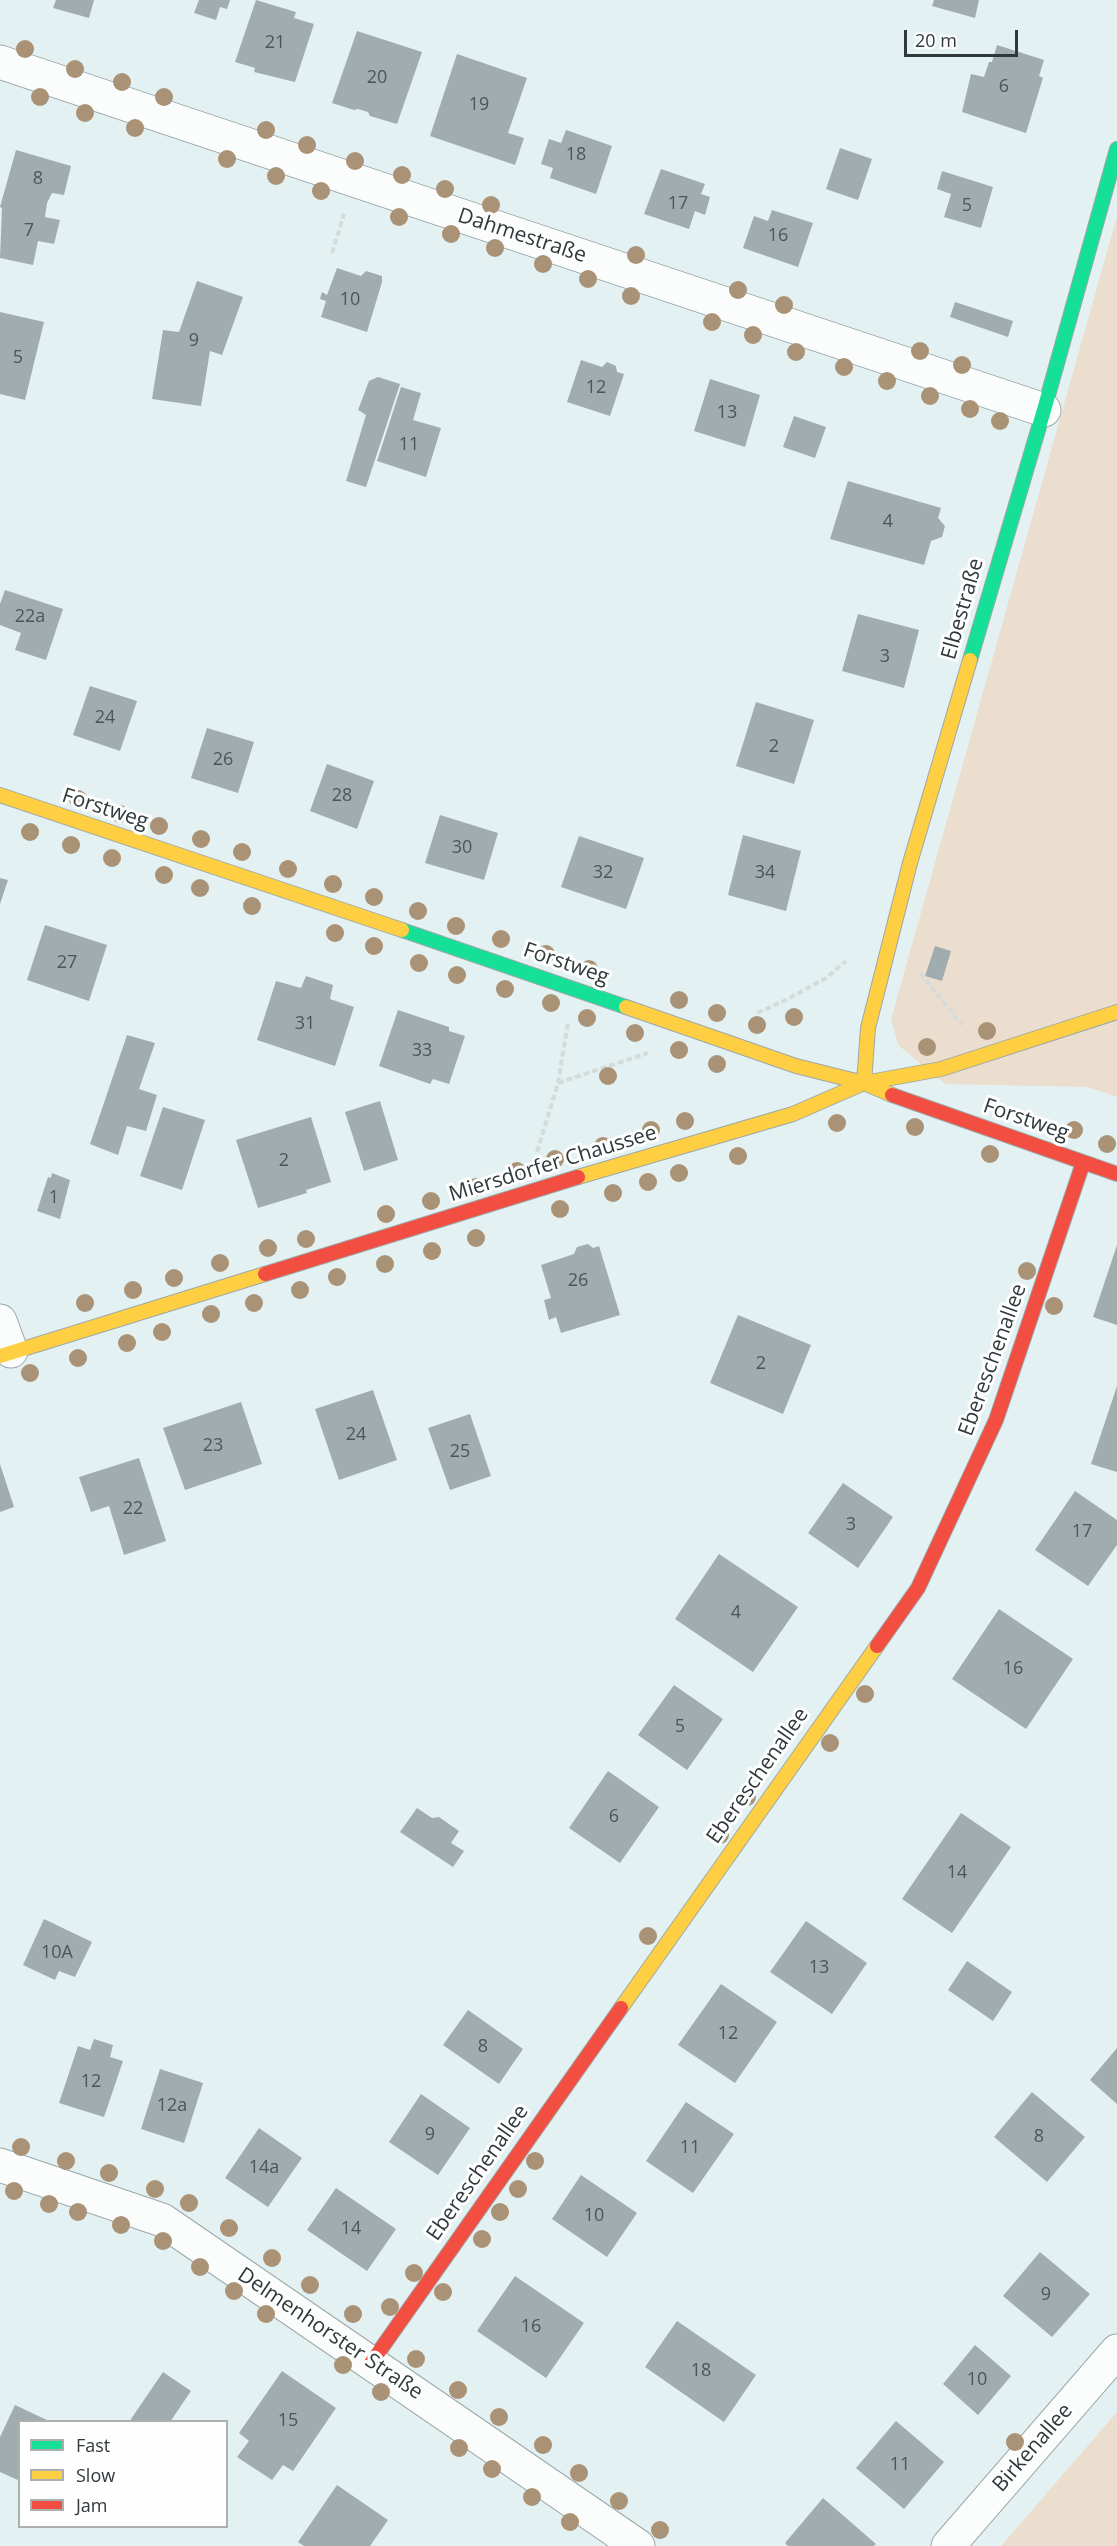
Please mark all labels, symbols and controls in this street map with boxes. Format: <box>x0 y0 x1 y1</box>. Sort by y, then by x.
scale bar <box>907 18 1021 56</box>
text: 20 m <box>915 28 957 52</box>
house number: 21 <box>265 32 285 54</box>
house number: 20 <box>367 67 387 89</box>
house number: 6 <box>999 76 1009 98</box>
house number: 19 <box>469 94 489 116</box>
house number: 18 <box>566 144 586 166</box>
house number: 8 <box>33 168 43 190</box>
house number: 17 <box>668 193 688 215</box>
house number: 5 <box>962 195 972 217</box>
street label: Dahmestraße <box>455 203 589 269</box>
house number: 7 <box>24 220 34 242</box>
house number: 16 <box>768 225 788 247</box>
house number: 10 <box>340 289 360 311</box>
house number: 9 <box>189 330 199 352</box>
house number: 5 <box>13 347 23 369</box>
house number: 12 <box>586 377 606 399</box>
house number: 13 <box>717 402 737 424</box>
house number: 11 <box>399 434 419 456</box>
house number: 4 <box>883 511 893 533</box>
street label: Elbestraße <box>937 555 989 663</box>
house number: 22a <box>15 606 45 628</box>
house number: 3 <box>880 646 890 668</box>
house number: 24 <box>95 707 115 729</box>
house number: 2 <box>769 736 779 758</box>
house number: 26 <box>213 749 233 771</box>
street label: Forstweg <box>59 783 151 835</box>
house number: 28 <box>332 785 352 807</box>
house number: 30 <box>452 837 472 859</box>
house number: 32 <box>593 862 613 884</box>
house number: 34 <box>755 862 775 884</box>
street label: Forstweg <box>520 938 612 990</box>
house number: 27 <box>57 952 77 974</box>
house number: 31 <box>295 1013 315 1035</box>
house number: 33 <box>412 1040 432 1062</box>
street label: Forstweg <box>980 1094 1072 1146</box>
street label: Miersdorfer Chaussee <box>446 1120 660 1208</box>
house number: 2 <box>279 1150 289 1172</box>
house number: 1 <box>49 1187 59 1209</box>
house number: 26 <box>568 1270 588 1292</box>
street label: Ebereschenallee <box>954 1280 1032 1440</box>
house number: 2 <box>756 1353 766 1375</box>
house number: 24 <box>346 1424 366 1446</box>
house number: 23 <box>203 1435 223 1457</box>
house number: 25 <box>450 1441 470 1463</box>
house number: 22 <box>123 1498 143 1520</box>
house number: 3 <box>846 1514 856 1536</box>
house number: 17 <box>1072 1521 1092 1543</box>
house number: 4 <box>731 1602 741 1624</box>
house number: 16 <box>1003 1658 1023 1680</box>
street label: Ebereschenallee <box>702 1703 814 1849</box>
house number: 5 <box>675 1716 685 1738</box>
house number: 6 <box>609 1806 619 1828</box>
house number: 14 <box>947 1862 967 1884</box>
house number: 10A <box>41 1942 73 1964</box>
house number: 13 <box>809 1957 829 1979</box>
house number: 12 <box>718 2023 738 2045</box>
house number: 8 <box>478 2036 488 2058</box>
house number: 12 <box>81 2071 101 2093</box>
house number: 12a <box>157 2095 187 2117</box>
street label: Ebereschenallee <box>422 2100 534 2246</box>
house number: 9 <box>425 2124 435 2146</box>
house number: 8 <box>1034 2126 1044 2148</box>
house number: 11 <box>680 2137 700 2159</box>
house number: 14a <box>249 2157 279 2179</box>
house number: 10 <box>584 2205 604 2227</box>
house number: 14 <box>341 2218 361 2240</box>
street label: Delmenhorster Straße <box>233 2263 427 2405</box>
house number: 9 <box>1041 2284 1051 2306</box>
house number: 16 <box>521 2316 541 2338</box>
house number: 18 <box>691 2360 711 2382</box>
house number: 10 <box>967 2369 987 2391</box>
street label: Birkenallee <box>988 2399 1078 2497</box>
house number: 15 <box>278 2410 298 2432</box>
legend <box>18 2420 228 2528</box>
text: Fast <box>76 2433 110 2457</box>
house number: 11 <box>890 2454 910 2476</box>
text: Slow <box>76 2463 115 2487</box>
text: Jam <box>76 2493 108 2517</box>

